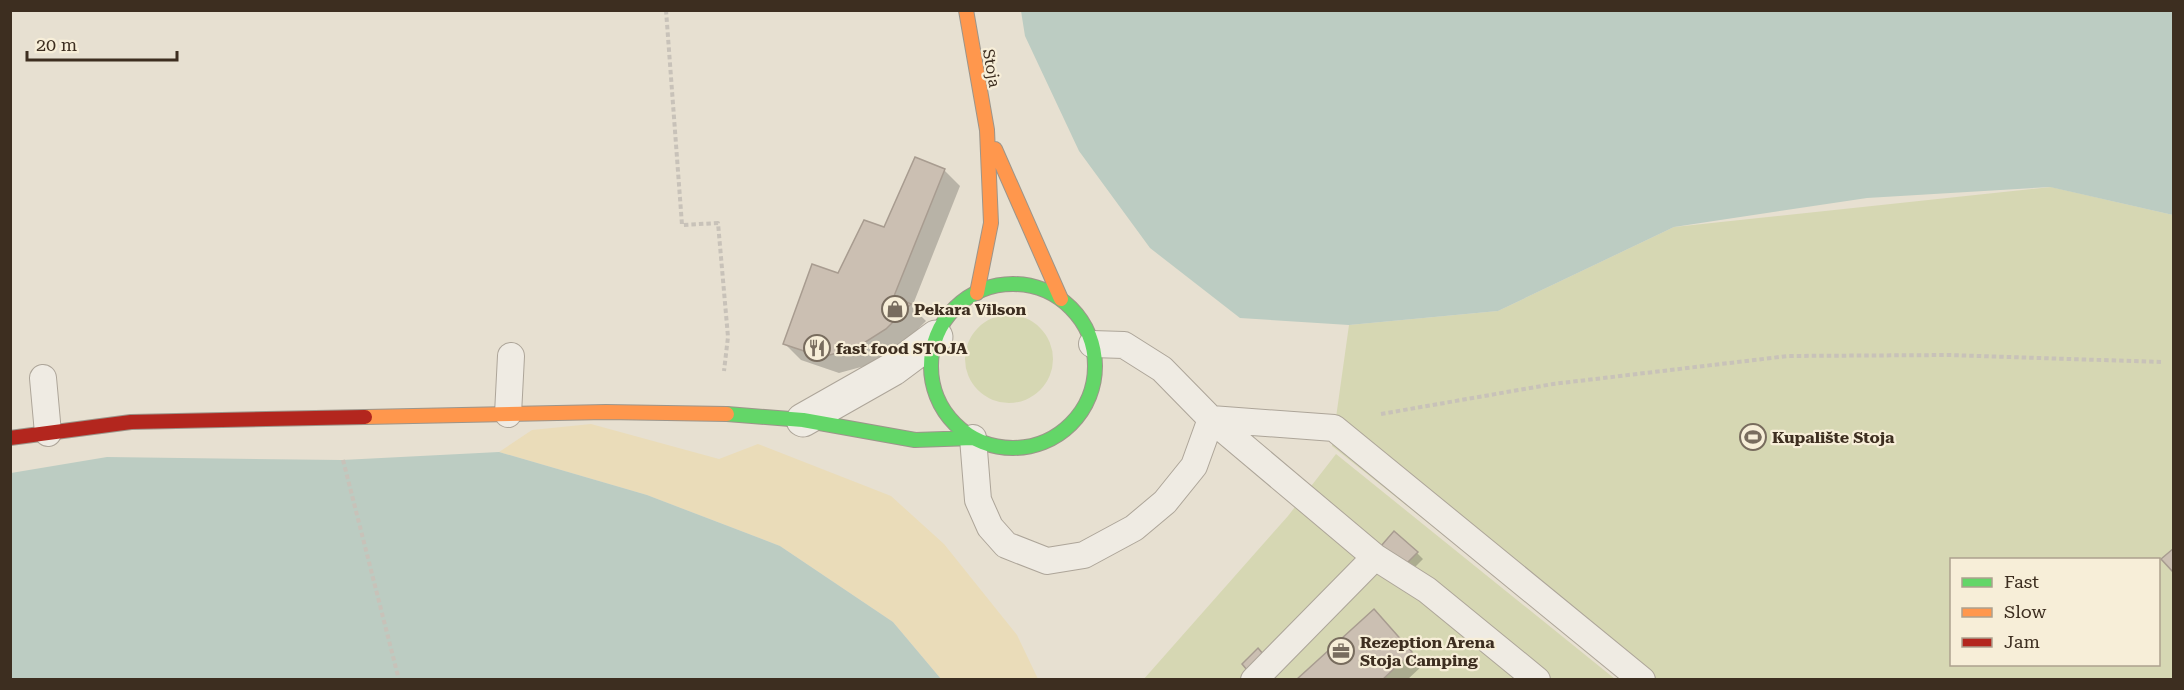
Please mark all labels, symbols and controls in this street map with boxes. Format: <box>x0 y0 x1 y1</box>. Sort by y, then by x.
scale bar <box>27 24 177 62</box>
text: 20 m <box>36 34 77 55</box>
street label: Stoja <box>979 47 1004 89</box>
shop icon: Pekara Vilson <box>880 294 910 324</box>
place label: Pekara Vilson <box>914 300 1027 319</box>
restaurant icon: fast food STOJA <box>802 333 832 363</box>
place label: fast food STOJA <box>836 339 968 358</box>
sports icon: Kupalište Stoja <box>1738 422 1768 452</box>
place label: Kupalište Stoja <box>1772 428 1895 447</box>
legend <box>1950 558 2160 666</box>
text: Fast <box>2004 571 2039 592</box>
text: Slow <box>2004 601 2046 622</box>
text: Jam <box>2004 631 2040 652</box>
place label: Rezeption Arena Stoja Camping <box>1360 633 1495 670</box>
office icon: Rezeption Arena Stoja Camping <box>1326 636 1356 666</box>

